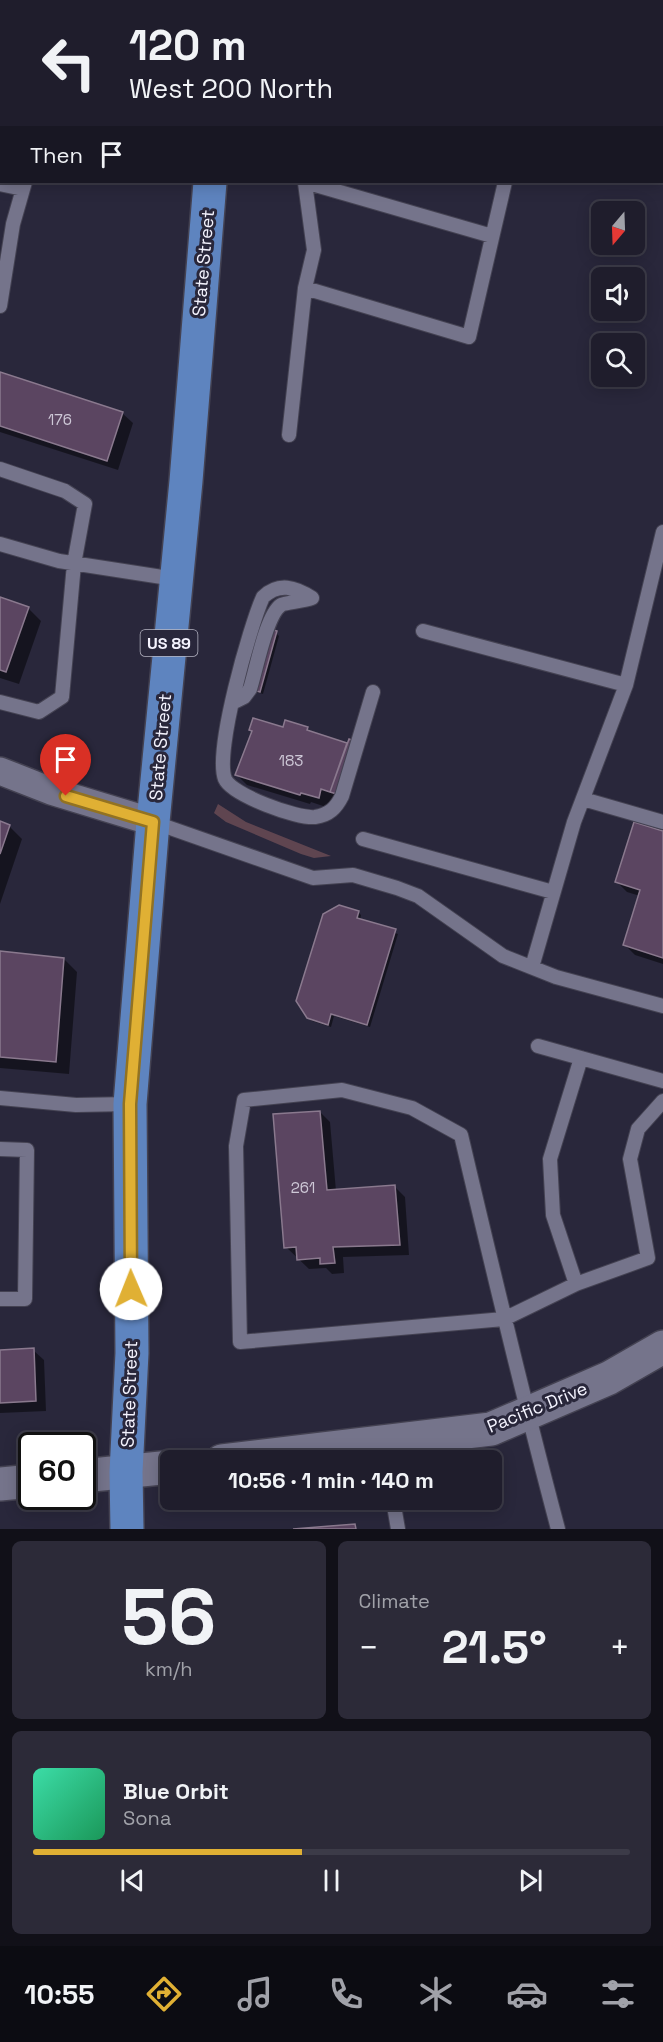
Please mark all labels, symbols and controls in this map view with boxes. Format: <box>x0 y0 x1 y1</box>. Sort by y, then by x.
text: 120 m <box>129 19 247 72</box>
icon: left <box>30 24 108 102</box>
text: West 200 North <box>129 71 333 106</box>
icon: arrive <box>95 138 128 171</box>
text: Then <box>30 141 83 169</box>
north arrow <box>591 201 645 255</box>
map controls <box>591 201 645 387</box>
street label: State Street <box>187 209 219 317</box>
button: sound <box>591 267 645 321</box>
button: search <box>591 333 645 387</box>
house number: 176 <box>48 410 72 429</box>
road number: US 89 <box>140 630 198 656</box>
street label: State Street <box>144 693 176 801</box>
pin <box>40 734 91 796</box>
icon: arrive <box>49 743 82 776</box>
house number: 183 <box>279 751 303 770</box>
house number: 261 <box>291 1178 315 1197</box>
position arrow <box>99 1257 163 1321</box>
street label: State Street <box>116 1340 142 1448</box>
street label: Pacific Drive <box>483 1376 591 1438</box>
speed limit sign: 60 <box>18 1432 96 1510</box>
text: 10:56 · 1 min · 140 m <box>228 1466 434 1494</box>
text: 56 <box>121 1567 216 1667</box>
text: Climate <box>359 1588 430 1614</box>
text: 21.5° <box>442 1619 547 1676</box>
text: − <box>359 1627 379 1669</box>
text: + <box>610 1627 630 1669</box>
text: km/h <box>145 1656 193 1682</box>
text: Blue Orbit <box>123 1777 229 1805</box>
text: Sona <box>123 1805 171 1831</box>
icon: previous <box>116 1864 149 1897</box>
icon: pause <box>315 1864 348 1897</box>
icon: next <box>514 1864 547 1897</box>
icon: directions <box>143 1973 185 2015</box>
icon: music <box>234 1973 276 2015</box>
icon: phone <box>325 1973 367 2015</box>
icon: climate <box>415 1973 457 2015</box>
icon: car <box>506 1973 548 2015</box>
icon: filters <box>597 1973 639 2015</box>
text: 10:55 <box>24 1977 95 2012</box>

